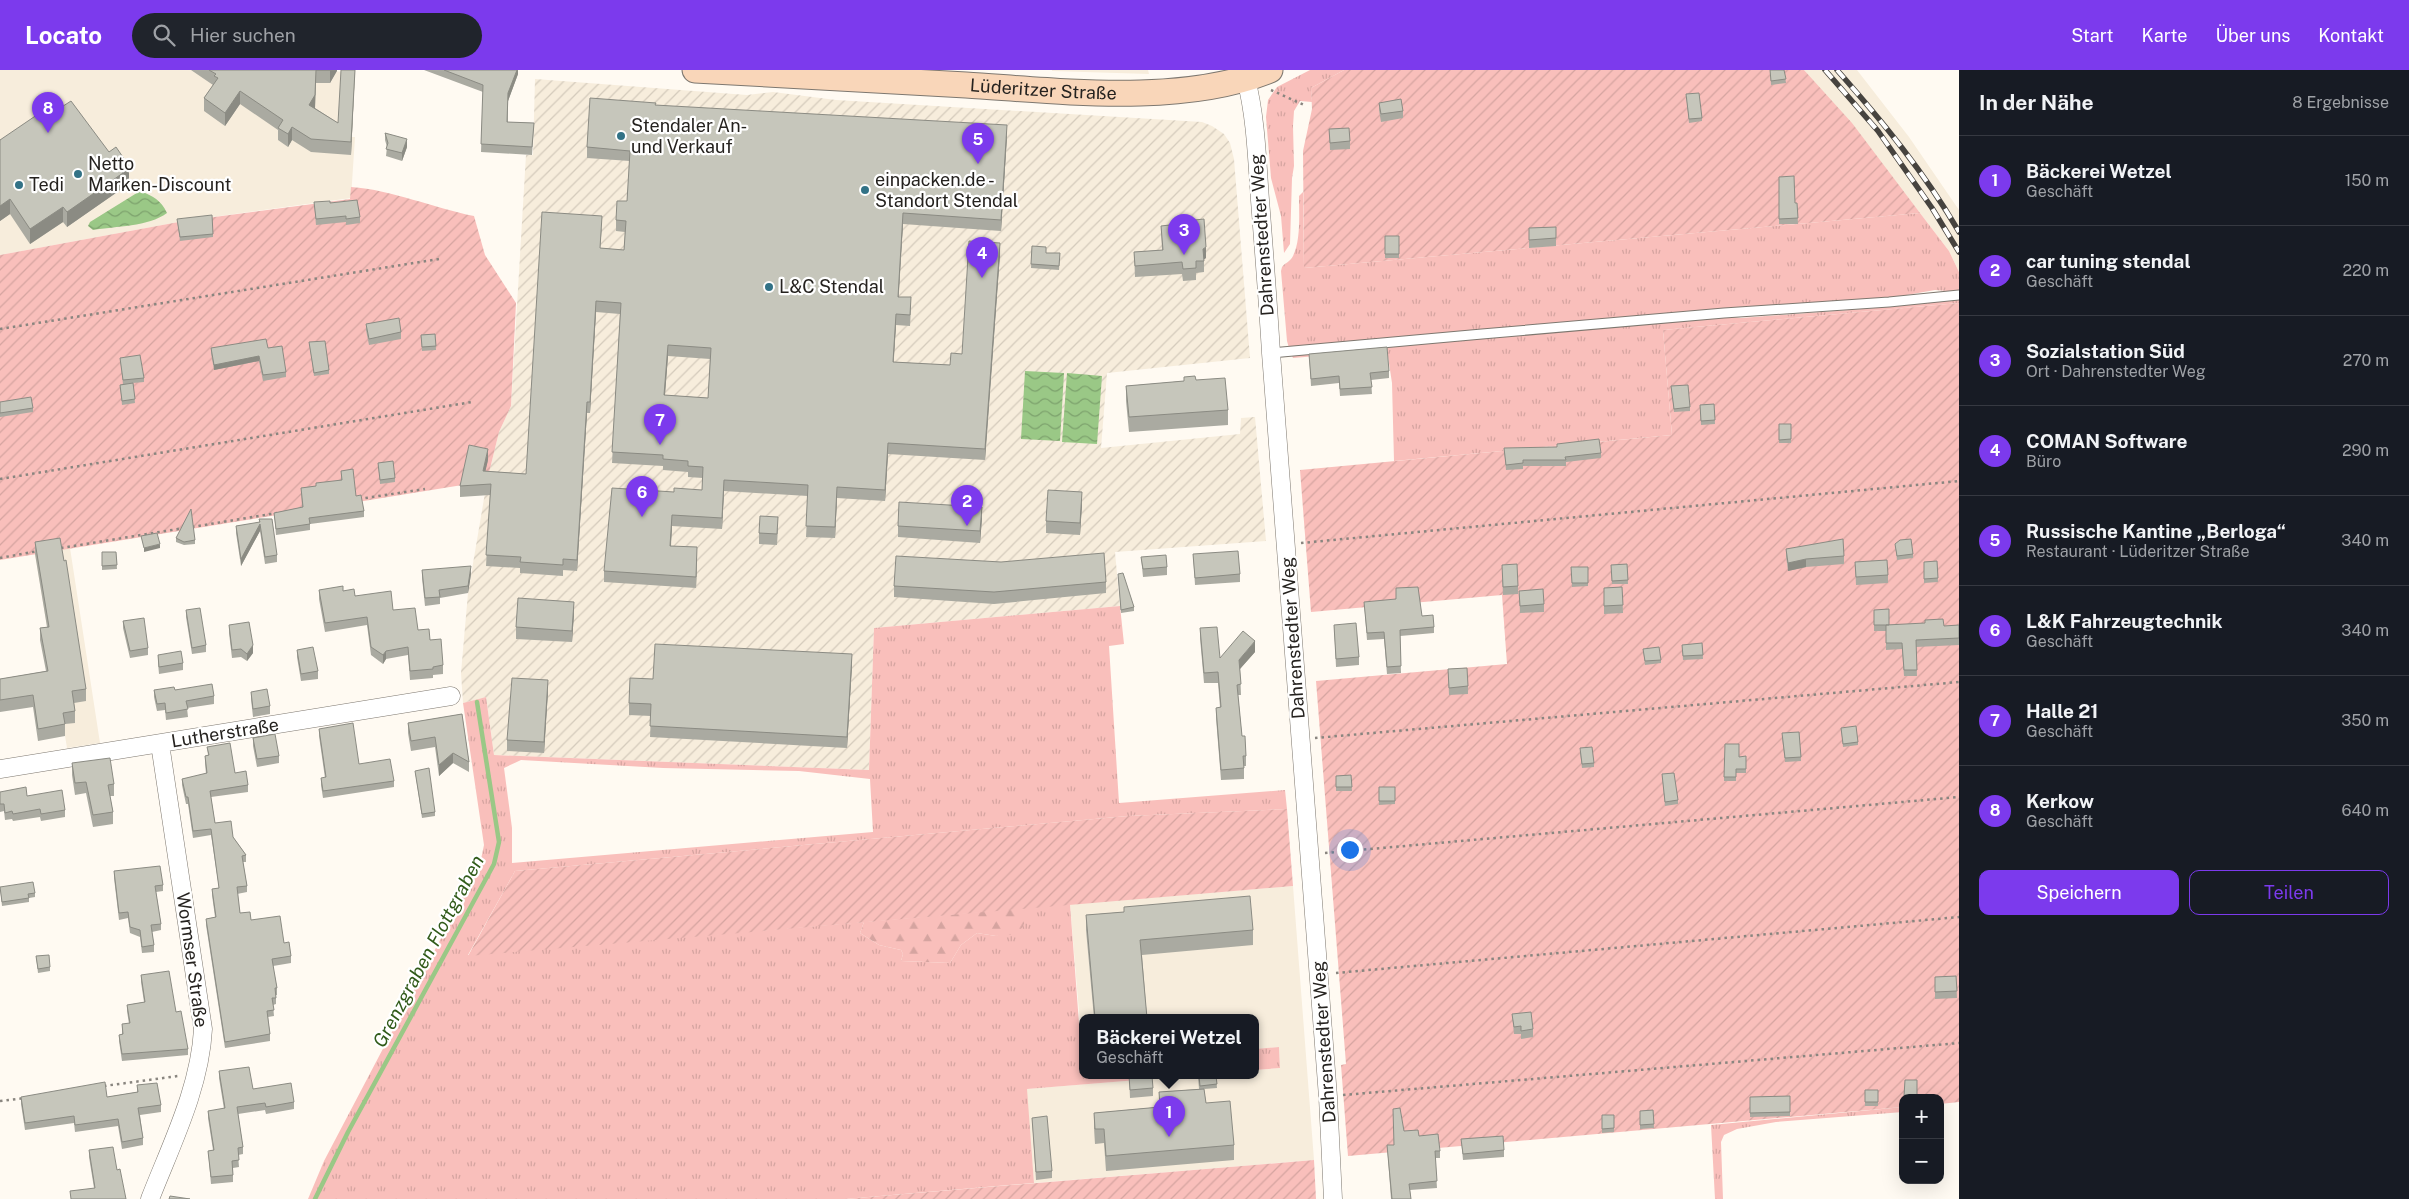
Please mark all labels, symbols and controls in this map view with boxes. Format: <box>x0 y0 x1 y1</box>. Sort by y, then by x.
search box <box>132 13 482 58</box>
text: Locato <box>25 21 102 49</box>
icon: search <box>150 21 178 49</box>
text: Hier suchen <box>190 24 296 46</box>
text: Start <box>2071 25 2114 46</box>
text: Karte <box>2142 25 2187 46</box>
text: Über uns <box>2215 25 2290 46</box>
text: Kontakt <box>2318 25 2384 46</box>
street label: Lüderitzer Straße <box>969 74 1117 103</box>
text: In der Nähe <box>1979 90 2094 115</box>
pin: 8 <box>32 92 64 133</box>
text: 8 Ergebnisse <box>2292 93 2389 112</box>
place label: Stendaler An- und Verkauf <box>631 115 747 157</box>
pin: 5 <box>962 123 994 164</box>
marker: Stendaler An- und Verkauf <box>615 130 627 142</box>
place label: Netto Marken-Discount <box>88 153 231 195</box>
street label: Dahrenstedter Weg <box>1245 153 1278 317</box>
text: Bäckerei Wetzel <box>2026 160 2172 182</box>
marker: Netto Marken-Discount <box>72 168 84 180</box>
place label: einpacken.de - Standort Stendal <box>875 169 1018 211</box>
text: 1 <box>1992 171 1998 190</box>
text: 150 m <box>2345 171 2389 190</box>
place label: Tedi <box>29 174 64 195</box>
marker: Tedi <box>13 179 25 191</box>
text: Geschäft <box>2026 182 2093 201</box>
marker: einpacken.de - Standort Stendal <box>859 184 871 196</box>
pin: 3 <box>1168 214 1200 255</box>
pin: 4 <box>966 237 998 278</box>
text: car tuning stendal <box>2026 250 2191 272</box>
text: 2 <box>1990 261 2000 280</box>
text: 220 m <box>2342 261 2389 280</box>
text: Geschäft <box>2026 272 2093 291</box>
place label: L&C Stendal <box>779 276 884 297</box>
marker: L&C Stendal <box>763 281 775 293</box>
text: Sozialstation Süd <box>2026 340 2185 362</box>
text: 3 <box>1990 351 2000 370</box>
text: 270 m <box>2343 351 2389 370</box>
text: Ort · Dahrenstedter Weg <box>2026 362 2206 381</box>
pin: 7 <box>644 404 676 445</box>
text: COMAN Software <box>2026 430 2188 452</box>
text: 4 <box>1990 441 2000 460</box>
text: 290 m <box>2342 441 2389 460</box>
text: Büro <box>2026 452 2061 471</box>
pin: 6 <box>626 476 658 517</box>
pin: 2 <box>951 485 983 526</box>
text: Russische Kantine „Berloga“ <box>2026 520 2286 542</box>
text: 5 <box>1990 531 2000 550</box>
text: 340 m <box>2341 531 2389 550</box>
text: Restaurant · Lüderitzer Straße <box>2026 542 2250 561</box>
street label: Dahrenstedter Weg <box>1276 556 1309 720</box>
text: L&K Fahrzeugtechnik <box>2026 610 2222 632</box>
text: 6 <box>1990 621 2000 640</box>
text: 340 m <box>2341 621 2389 640</box>
text: Geschäft <box>2026 632 2093 651</box>
text: Halle 21 <box>2026 700 2098 722</box>
text: 7 <box>1990 711 2000 730</box>
text: 350 m <box>2341 711 2389 730</box>
street label: Lutherstraße <box>170 714 280 751</box>
text: Geschäft <box>2026 722 2093 741</box>
text: Kerkow <box>2026 790 2094 812</box>
text: 8 <box>1990 801 2000 820</box>
text: 640 m <box>2341 801 2389 820</box>
text: Geschäft <box>2026 812 2093 831</box>
your location <box>1337 837 1363 863</box>
water label: Grenzgraben Flottgraben <box>368 851 488 1051</box>
button: Speichern <box>1979 870 2179 915</box>
button: Teilen <box>2189 870 2389 915</box>
street label: Wormser Straße <box>173 891 212 1029</box>
street label: Dahrenstedter Weg <box>1307 960 1340 1124</box>
popup <box>1079 1014 1259 1079</box>
text: Bäckerei Wetzel <box>1096 1026 1242 1048</box>
text: Geschäft <box>1096 1048 1163 1067</box>
map controls <box>1899 1094 1944 1184</box>
button: + <box>1899 1094 1944 1139</box>
pin: 1 <box>1153 1096 1185 1137</box>
button: − <box>1899 1139 1944 1184</box>

